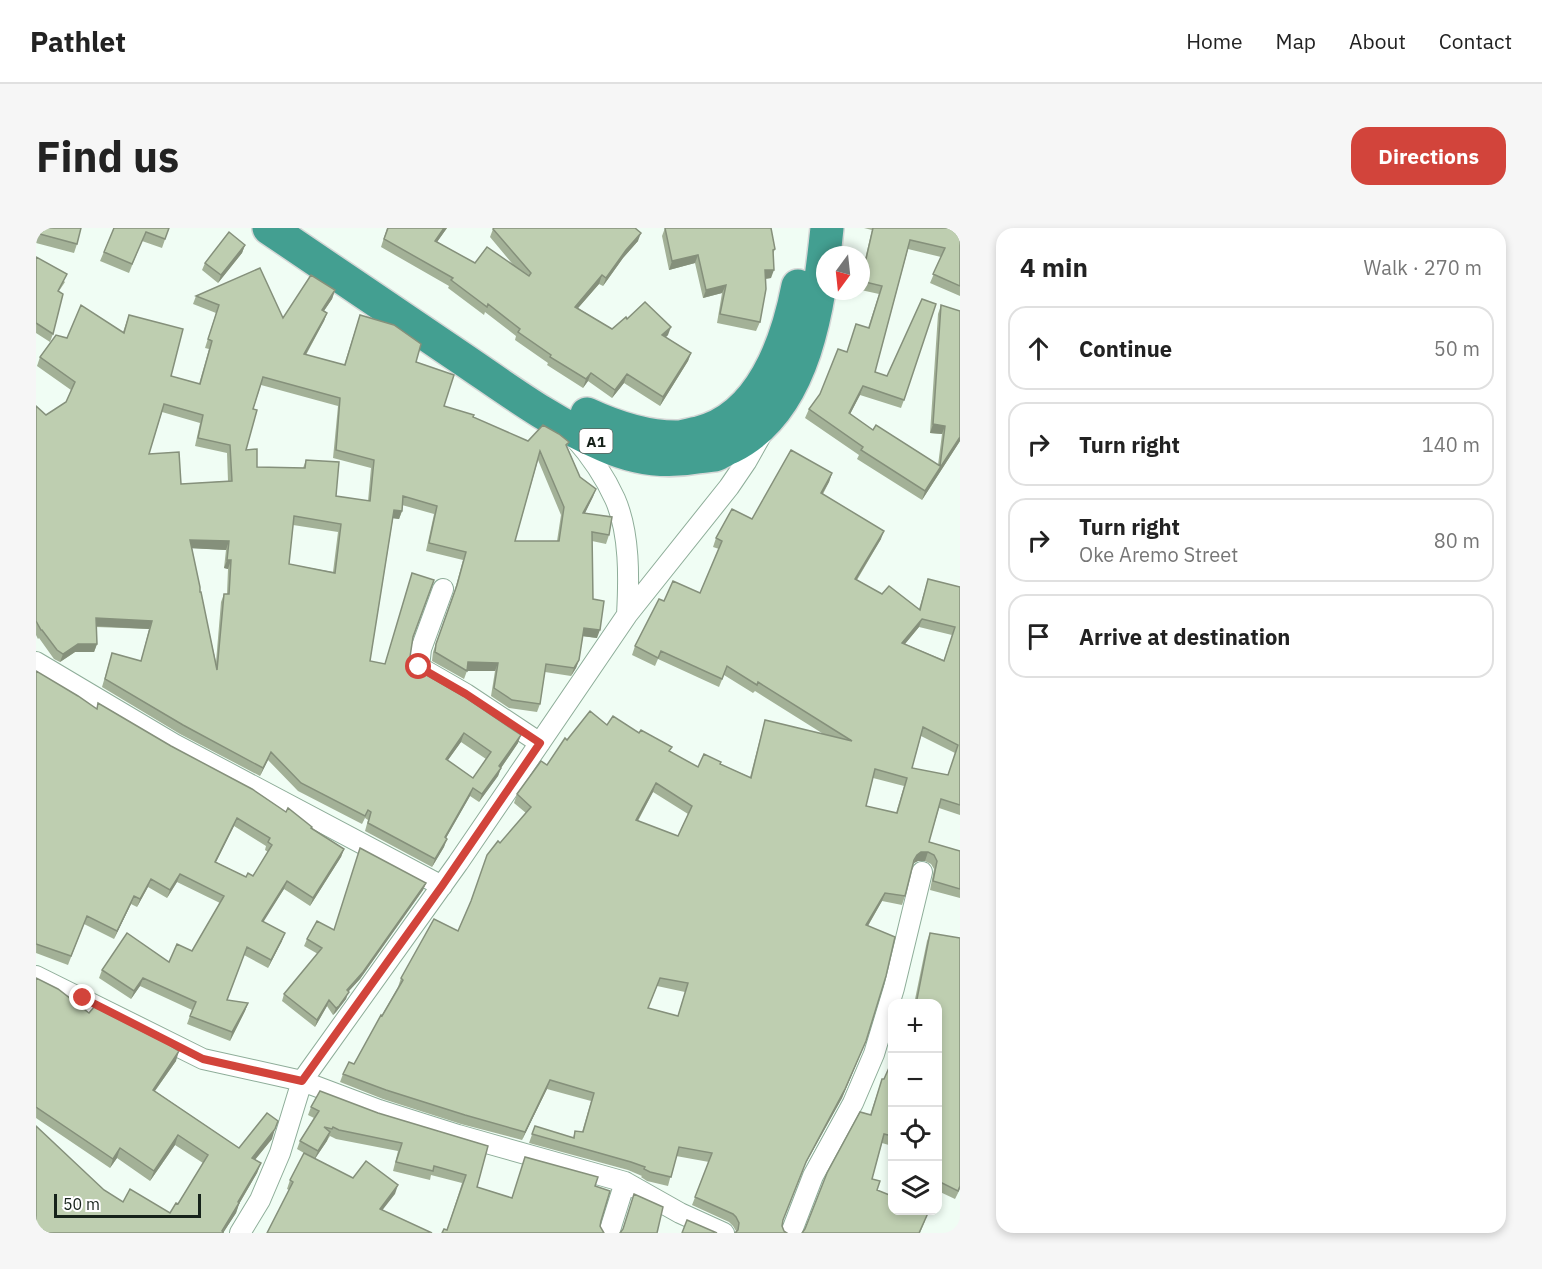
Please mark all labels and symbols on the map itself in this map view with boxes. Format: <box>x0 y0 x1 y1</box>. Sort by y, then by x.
north arrow <box>816 246 870 300</box>
road number: A1 <box>580 429 612 453</box>
route start <box>405 653 431 679</box>
route end <box>69 984 95 1010</box>
scale bar <box>54 1191 201 1218</box>

